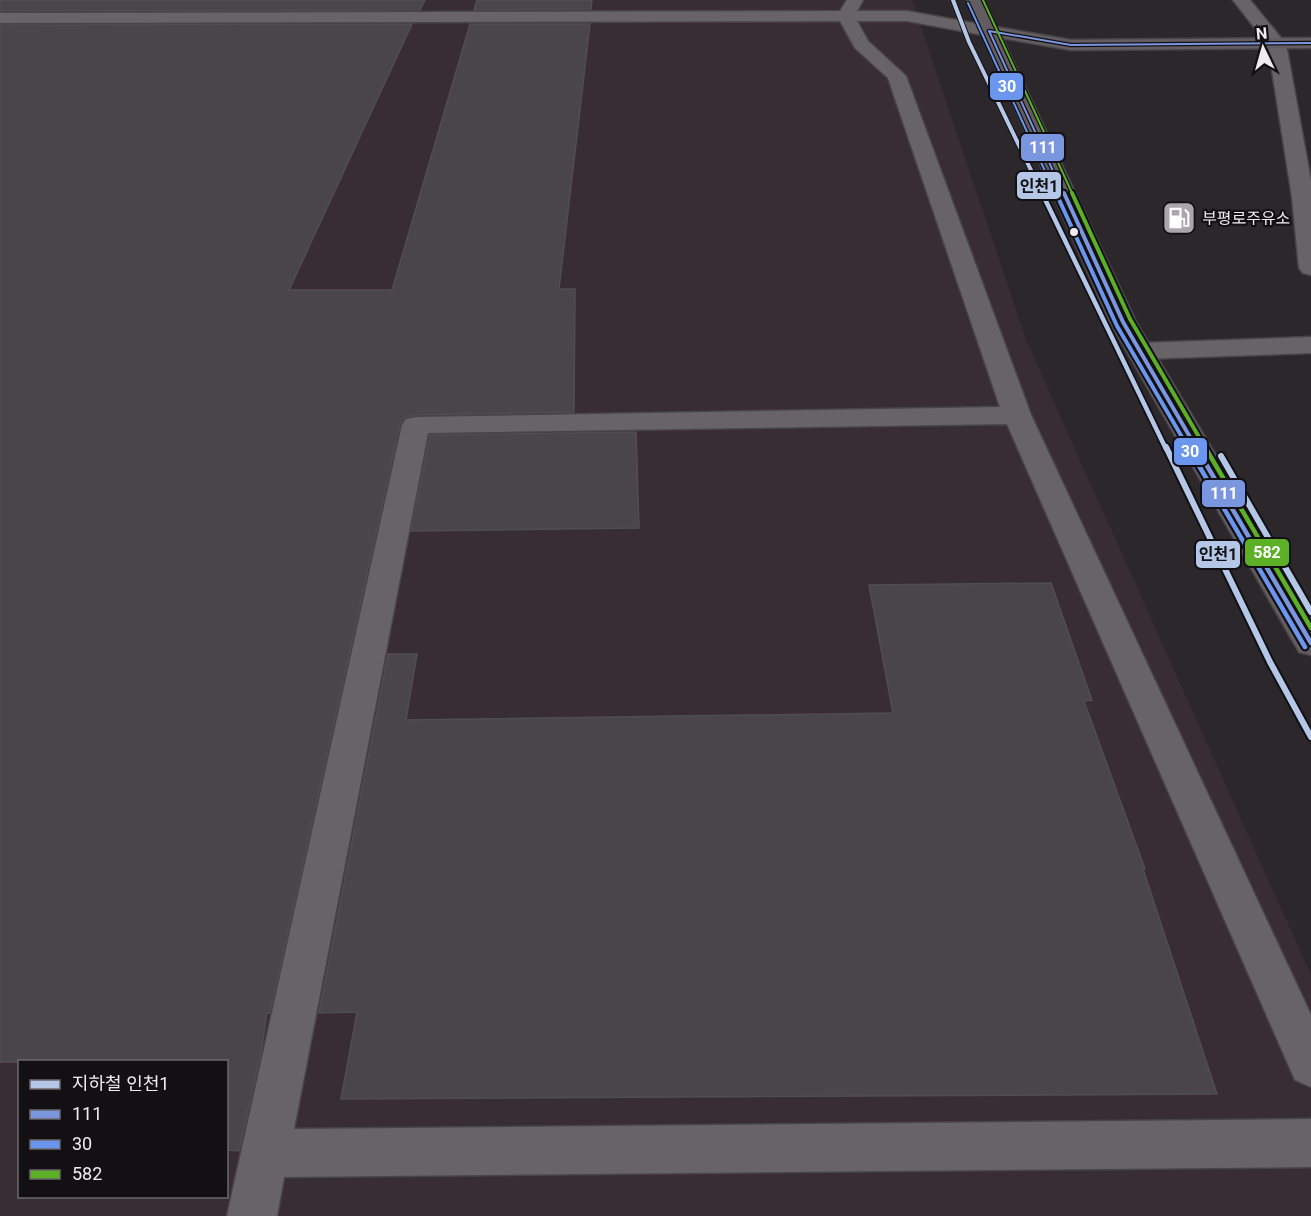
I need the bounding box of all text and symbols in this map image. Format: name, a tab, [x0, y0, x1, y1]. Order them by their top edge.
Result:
north arrow	[1233, 18, 1293, 78]
text: N	[1255, 24, 1268, 44]
line badge: 30	[989, 72, 1024, 101]
text: 30	[998, 77, 1016, 96]
line badge: 111	[1020, 133, 1065, 162]
text: 111	[1029, 138, 1057, 157]
line badge: 인천1	[1016, 171, 1062, 200]
text: 인천1	[1020, 177, 1058, 196]
fuel station icon: 부평로주유소	[1161, 200, 1197, 236]
place label: 부평로주유소	[1202, 209, 1290, 228]
unlabelled marker	[1068, 226, 1080, 238]
line badge: 30	[1173, 437, 1208, 466]
text: 30	[1181, 442, 1199, 461]
line badge: 111	[1201, 479, 1246, 508]
text: 111	[1210, 484, 1238, 503]
line badge: 582	[1244, 538, 1290, 567]
line badge: 인천1	[1195, 540, 1241, 569]
text: 582	[1253, 543, 1281, 562]
text: 인천1	[1199, 545, 1237, 564]
legend	[18, 1060, 228, 1198]
text: 지하철 인천1	[72, 1073, 169, 1094]
text: 111	[72, 1103, 102, 1124]
text: 30	[72, 1133, 92, 1154]
text: 582	[72, 1163, 102, 1184]

